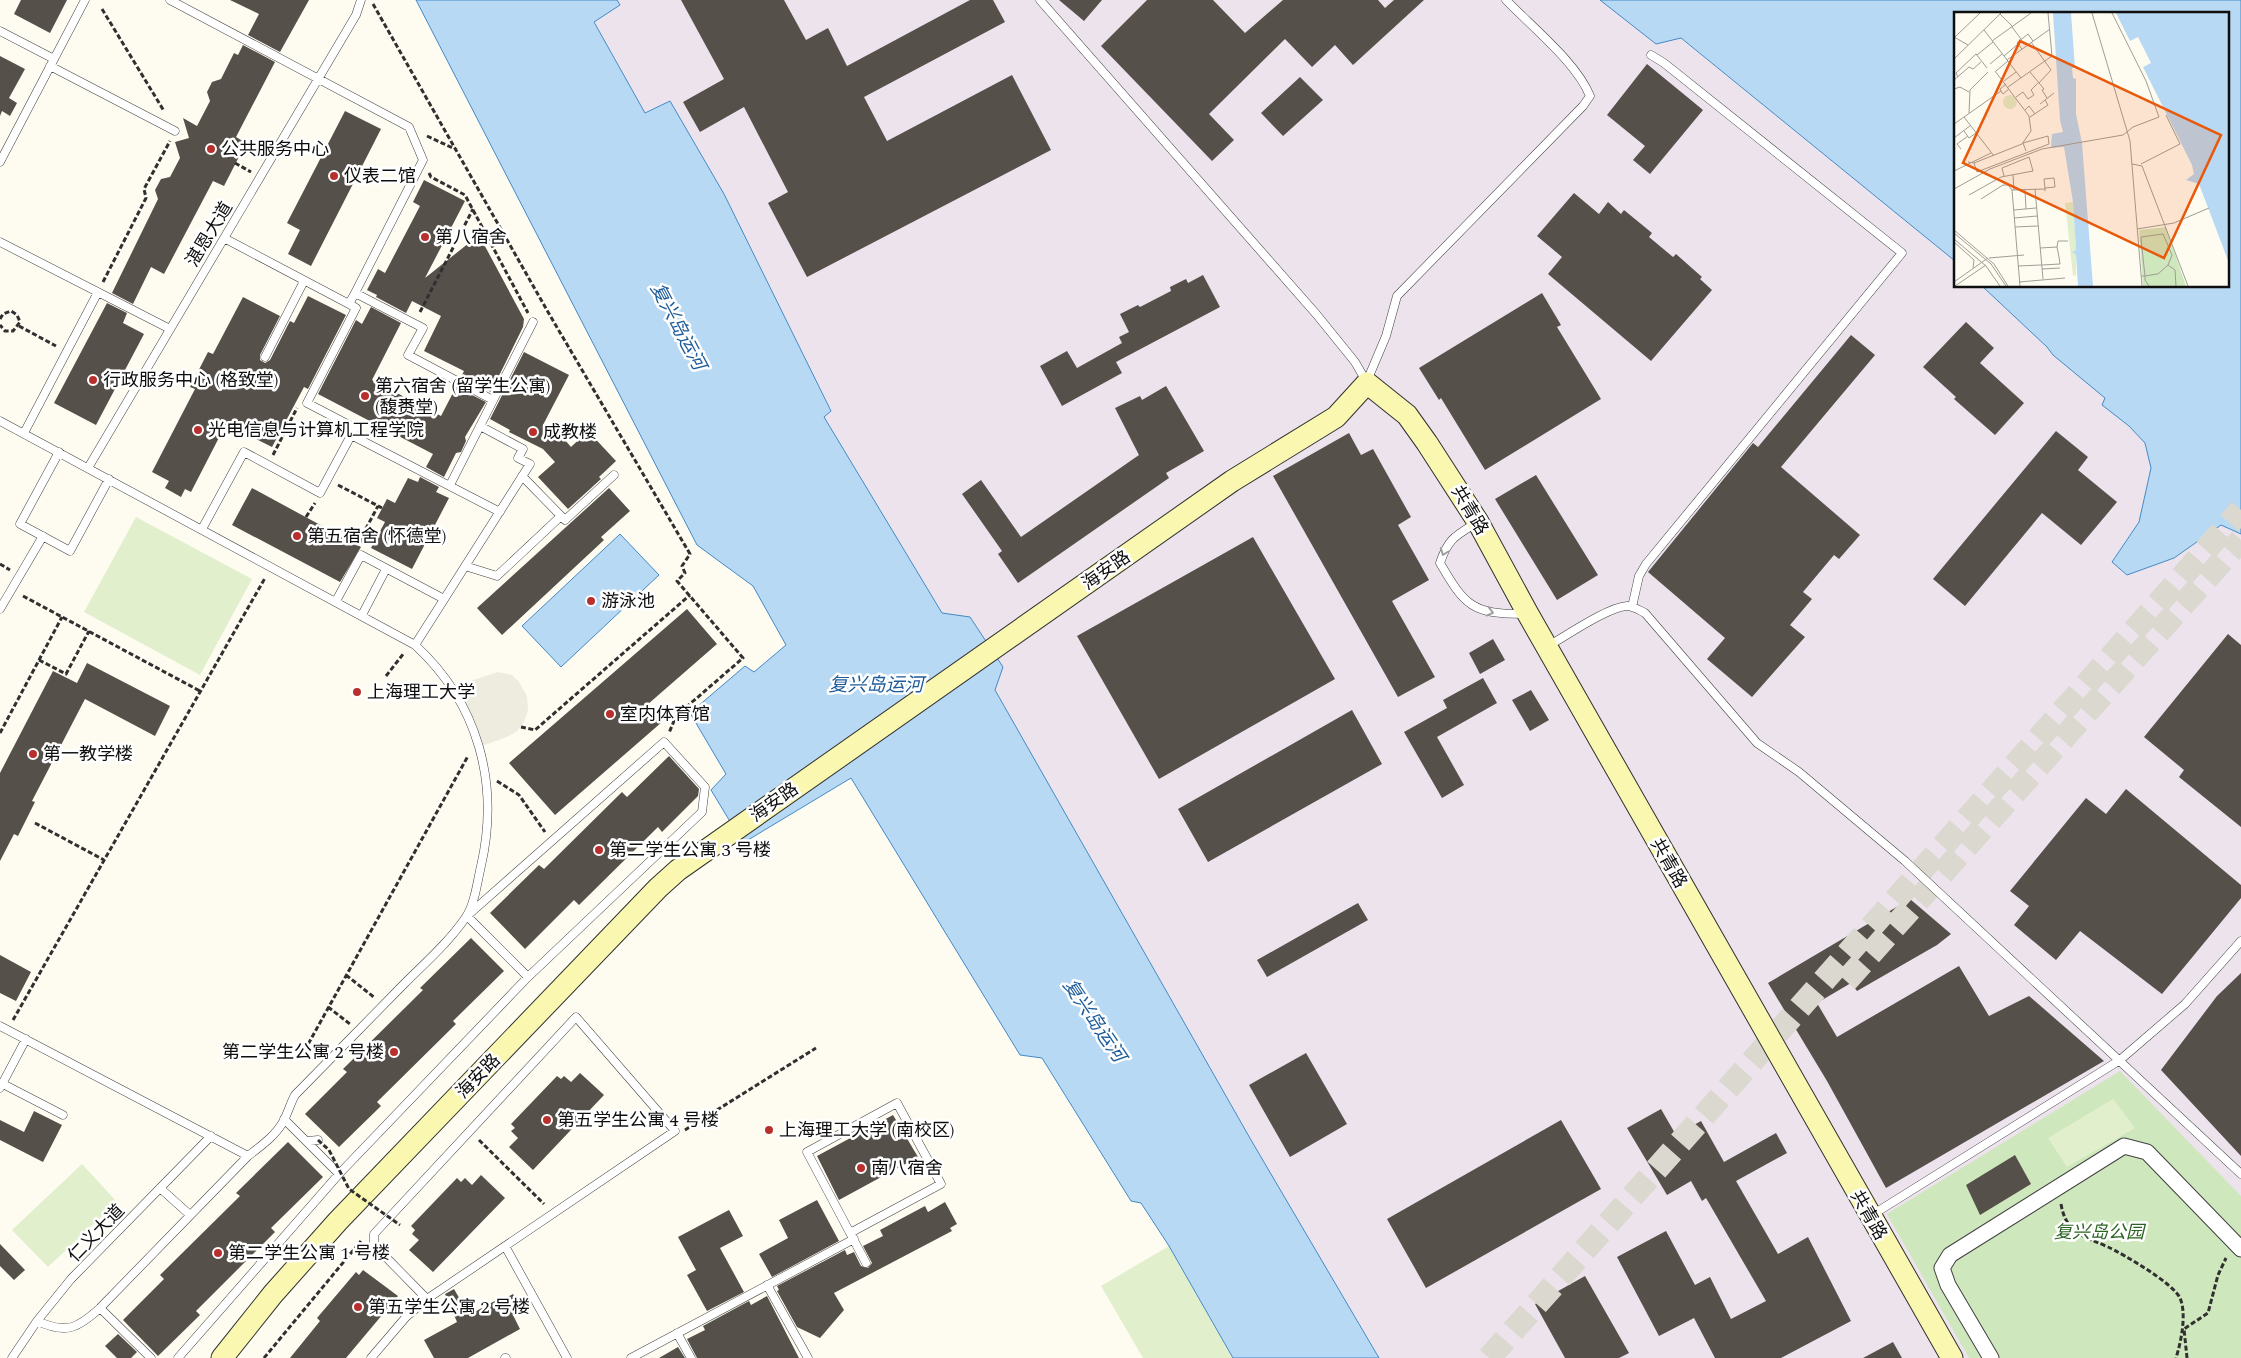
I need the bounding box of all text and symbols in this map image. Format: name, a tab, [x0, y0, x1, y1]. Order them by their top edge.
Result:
inset map	[1954, 12, 2228, 288]
place label: 公共服务中心	[221, 136, 329, 163]
marker: 公共服务中心	[205, 143, 217, 155]
place label: 仪表二馆	[344, 163, 416, 190]
marker: 仪表二馆	[328, 170, 340, 182]
street label: 湛恩大道	[179, 196, 240, 272]
place label: 第八宿舍	[435, 224, 507, 251]
marker: 第八宿舍	[419, 231, 431, 243]
water label: 复兴岛运河	[643, 278, 715, 379]
place label: 行政服务中心 (格致堂)	[103, 367, 279, 394]
place label: 第六宿舍 (留学生公寓) (馥赉堂)	[375, 373, 551, 421]
marker: 行政服务中心 (格致堂)	[87, 374, 99, 386]
marker: 第六宿舍 (留学生公寓) (馥赉堂)	[359, 390, 371, 402]
place label: 光电信息与计算机工程学院	[208, 417, 424, 444]
place label: 成教楼	[543, 419, 597, 446]
marker: 光电信息与计算机工程学院	[192, 424, 204, 436]
marker: 成教楼	[527, 426, 539, 438]
street label: 共青路	[1444, 480, 1495, 540]
place label: 第五宿舍 (怀德堂)	[307, 523, 447, 550]
marker: 第五宿舍 (怀德堂)	[291, 530, 303, 542]
street label: 海安路	[1076, 544, 1136, 597]
one-way arrow	[1440, 547, 1450, 556]
place label: 游泳池	[601, 588, 655, 615]
marker: 游泳池	[585, 595, 597, 607]
one-way arrow	[1486, 606, 1495, 617]
water label: 复兴岛运河	[828, 671, 927, 700]
place label: 上海理工大学	[367, 679, 475, 706]
marker: 上海理工大学	[351, 686, 363, 698]
place label: 室内体育馆	[620, 701, 710, 728]
marker: 室内体育馆	[604, 708, 616, 720]
place label: 第一教学楼	[43, 741, 133, 768]
marker: 第一教学楼	[27, 748, 39, 760]
street label: 海安路	[744, 776, 804, 829]
street label: 共青路	[1643, 833, 1694, 893]
place label: 第二学生公寓 3 号楼	[609, 837, 771, 864]
marker: 第二学生公寓 3 号楼	[593, 844, 605, 856]
water label: 复兴岛运河	[1055, 973, 1135, 1072]
place label: 第二学生公寓 2 号楼	[222, 1039, 384, 1066]
marker: 第二学生公寓 2 号楼	[388, 1046, 400, 1058]
street label: 海安路	[450, 1048, 507, 1105]
place label: 第五学生公寓 4 号楼	[557, 1107, 719, 1134]
marker: 第五学生公寓 4 号楼	[541, 1114, 553, 1126]
place label: 上海理工大学 (南校区)	[779, 1117, 955, 1144]
marker: 上海理工大学 (南校区)	[763, 1124, 775, 1136]
place label: 南八宿舍	[871, 1155, 943, 1182]
marker: 南八宿舍	[855, 1162, 867, 1174]
street label: 共青路	[1843, 1185, 1894, 1245]
street label: 仁义大道	[62, 1198, 131, 1269]
park label: 复兴岛公园	[2054, 1219, 2147, 1246]
place label: 第二学生公寓 1 号楼	[228, 1240, 390, 1267]
marker: 第二学生公寓 1 号楼	[212, 1247, 224, 1259]
place label: 第五学生公寓 2 号楼	[368, 1294, 530, 1321]
marker: 第五学生公寓 2 号楼	[352, 1301, 364, 1313]

